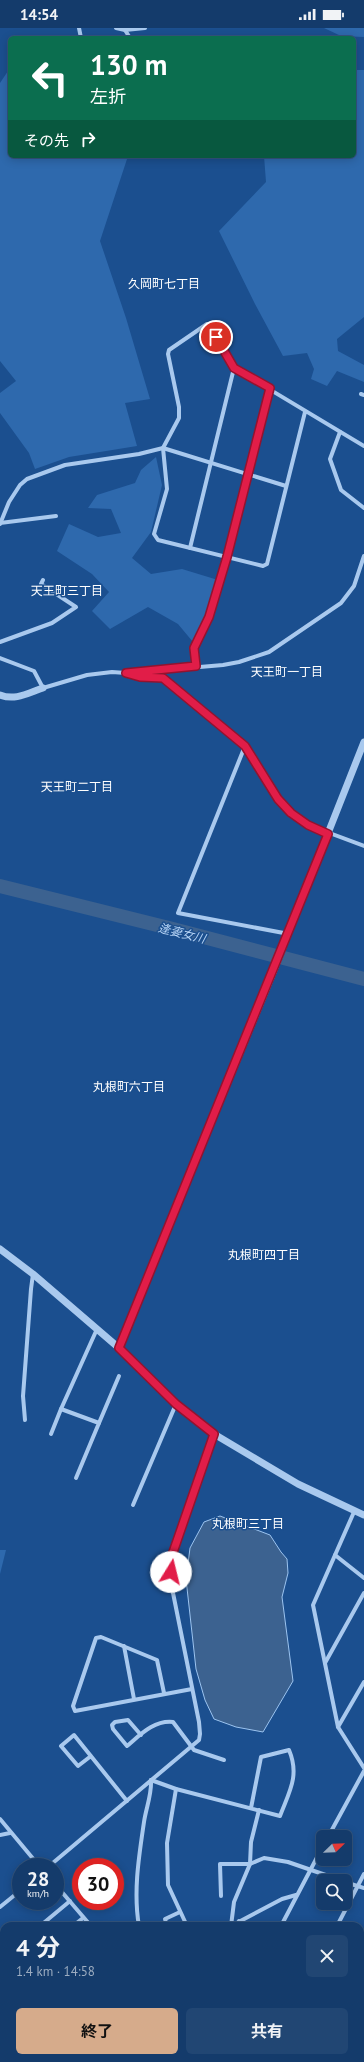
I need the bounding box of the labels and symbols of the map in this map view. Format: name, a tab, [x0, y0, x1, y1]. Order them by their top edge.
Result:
district label: 久岡町七丁目	[128, 276, 200, 291]
pin	[199, 320, 233, 354]
district label: 天王町三丁目	[31, 583, 103, 598]
district label: 天王町一丁目	[251, 664, 323, 679]
district label: 天王町二丁目	[41, 779, 113, 794]
water label: 逢妻女川	[157, 920, 209, 947]
district label: 丸根町六丁目	[93, 1079, 165, 1094]
district label: 丸根町四丁目	[228, 1247, 300, 1262]
district label: 丸根町三丁目	[212, 1516, 284, 1531]
position arrow	[150, 1551, 192, 1593]
north arrow	[316, 1830, 352, 1866]
speed limit sign: 30	[72, 1858, 124, 1910]

